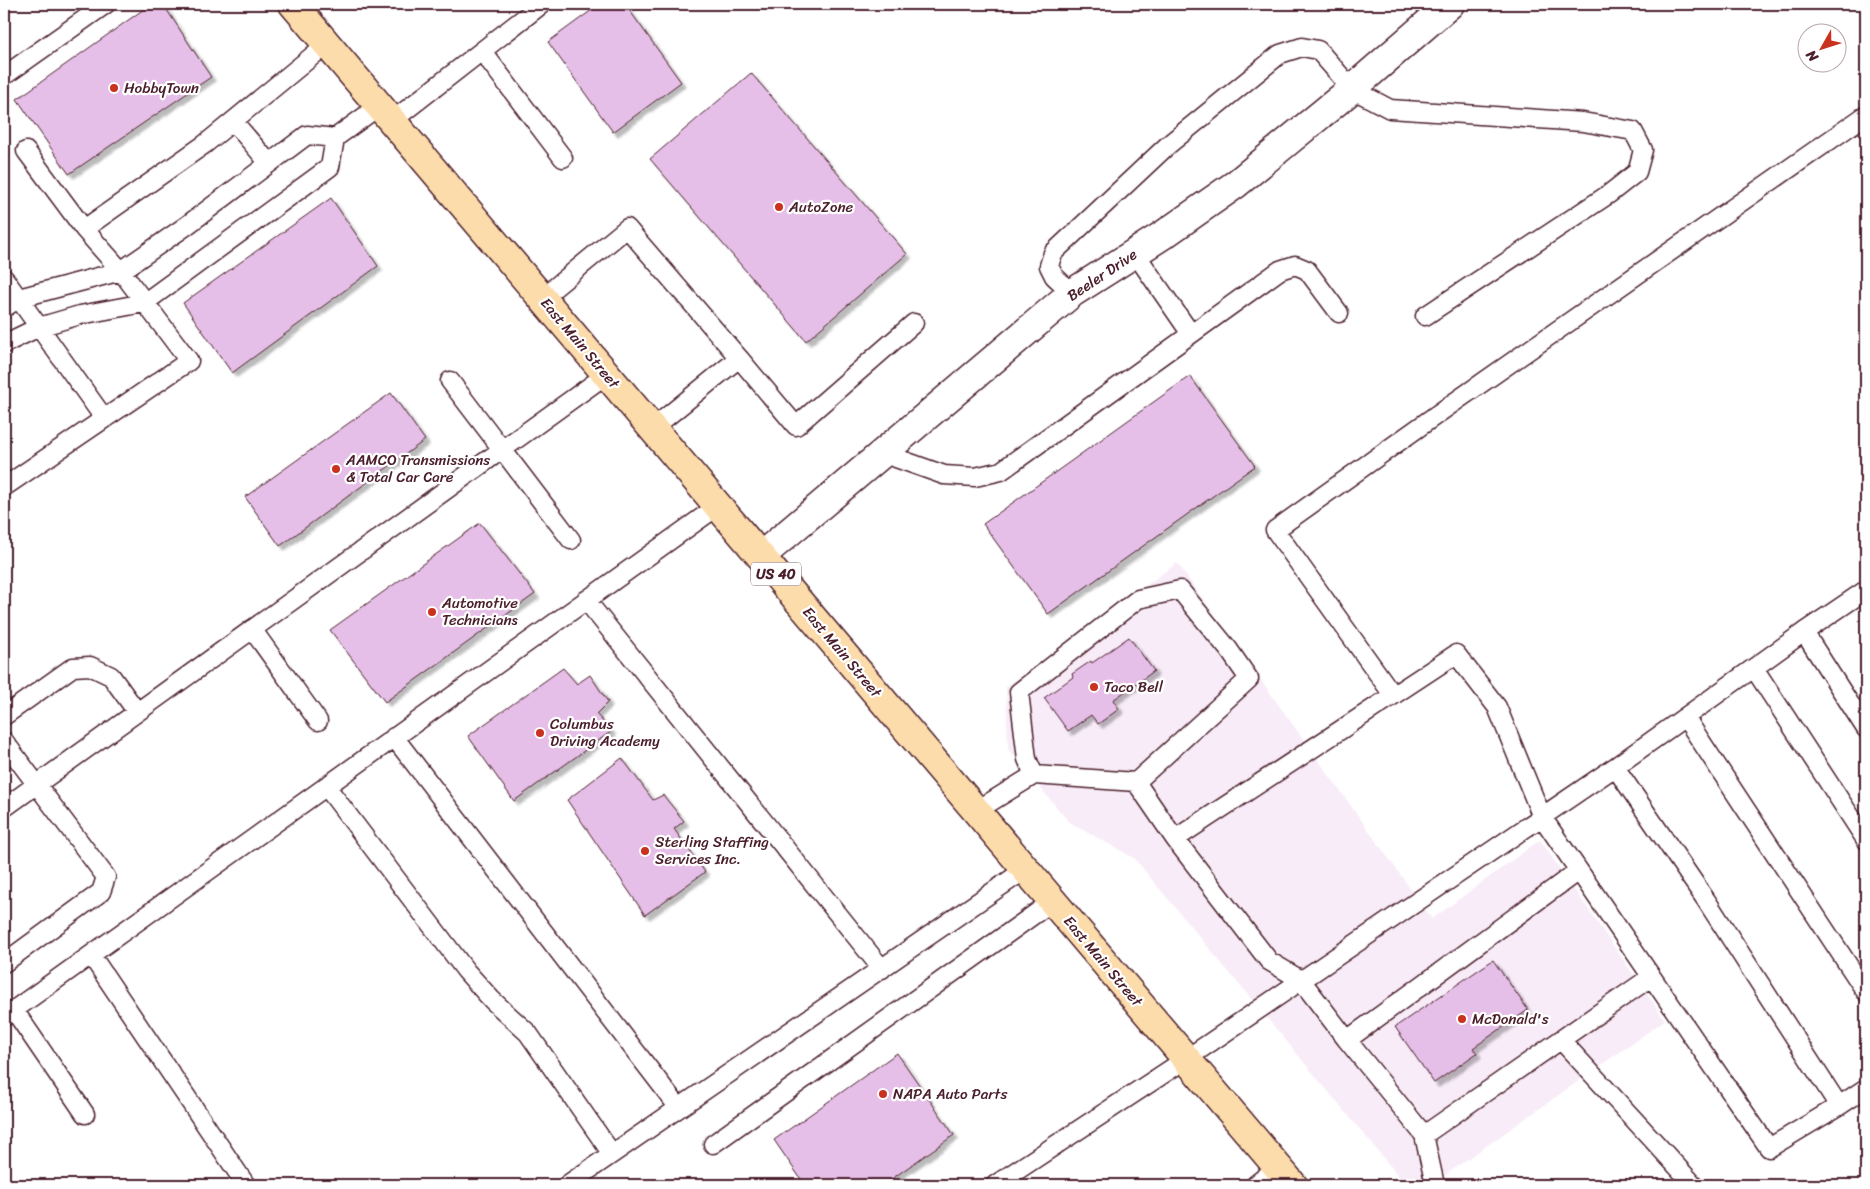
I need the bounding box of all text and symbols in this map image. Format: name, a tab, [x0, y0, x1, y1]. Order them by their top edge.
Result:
north arrow	[1798, 22, 1848, 72]
text: N	[1799, 44, 1826, 68]
place label: HobbyTown	[124, 75, 199, 101]
marker: HobbyTown	[108, 82, 120, 94]
place label: AutoZone	[788, 194, 853, 220]
marker: AutoZone	[773, 201, 785, 213]
street label: Beeler Drive	[1061, 242, 1143, 308]
street label: East Main Street	[534, 291, 627, 395]
place label: AAMCO Transmissions & Total Car Care	[345, 447, 490, 490]
marker: AAMCO Transmissions & Total Car Care	[330, 463, 342, 475]
road number: US 40	[751, 562, 801, 586]
place label: Automotive Technicians	[441, 590, 519, 633]
street label: East Main Street	[796, 600, 889, 704]
marker: Automotive Technicians	[426, 606, 438, 618]
place label: Taco Bell	[1104, 674, 1164, 700]
marker: Taco Bell	[1088, 681, 1100, 693]
place label: Columbus Driving Academy	[550, 711, 660, 754]
marker: Columbus Driving Academy	[534, 727, 546, 739]
place label: Sterling Staffing Services Inc.	[655, 829, 769, 872]
marker: Sterling Staffing Services Inc.	[639, 845, 651, 857]
street label: East Main Street	[1057, 909, 1150, 1013]
place label: McDonald's	[1472, 1006, 1549, 1032]
marker: McDonald's	[1456, 1013, 1468, 1025]
place label: NAPA Auto Parts	[893, 1081, 1007, 1107]
marker: NAPA Auto Parts	[877, 1088, 889, 1100]

